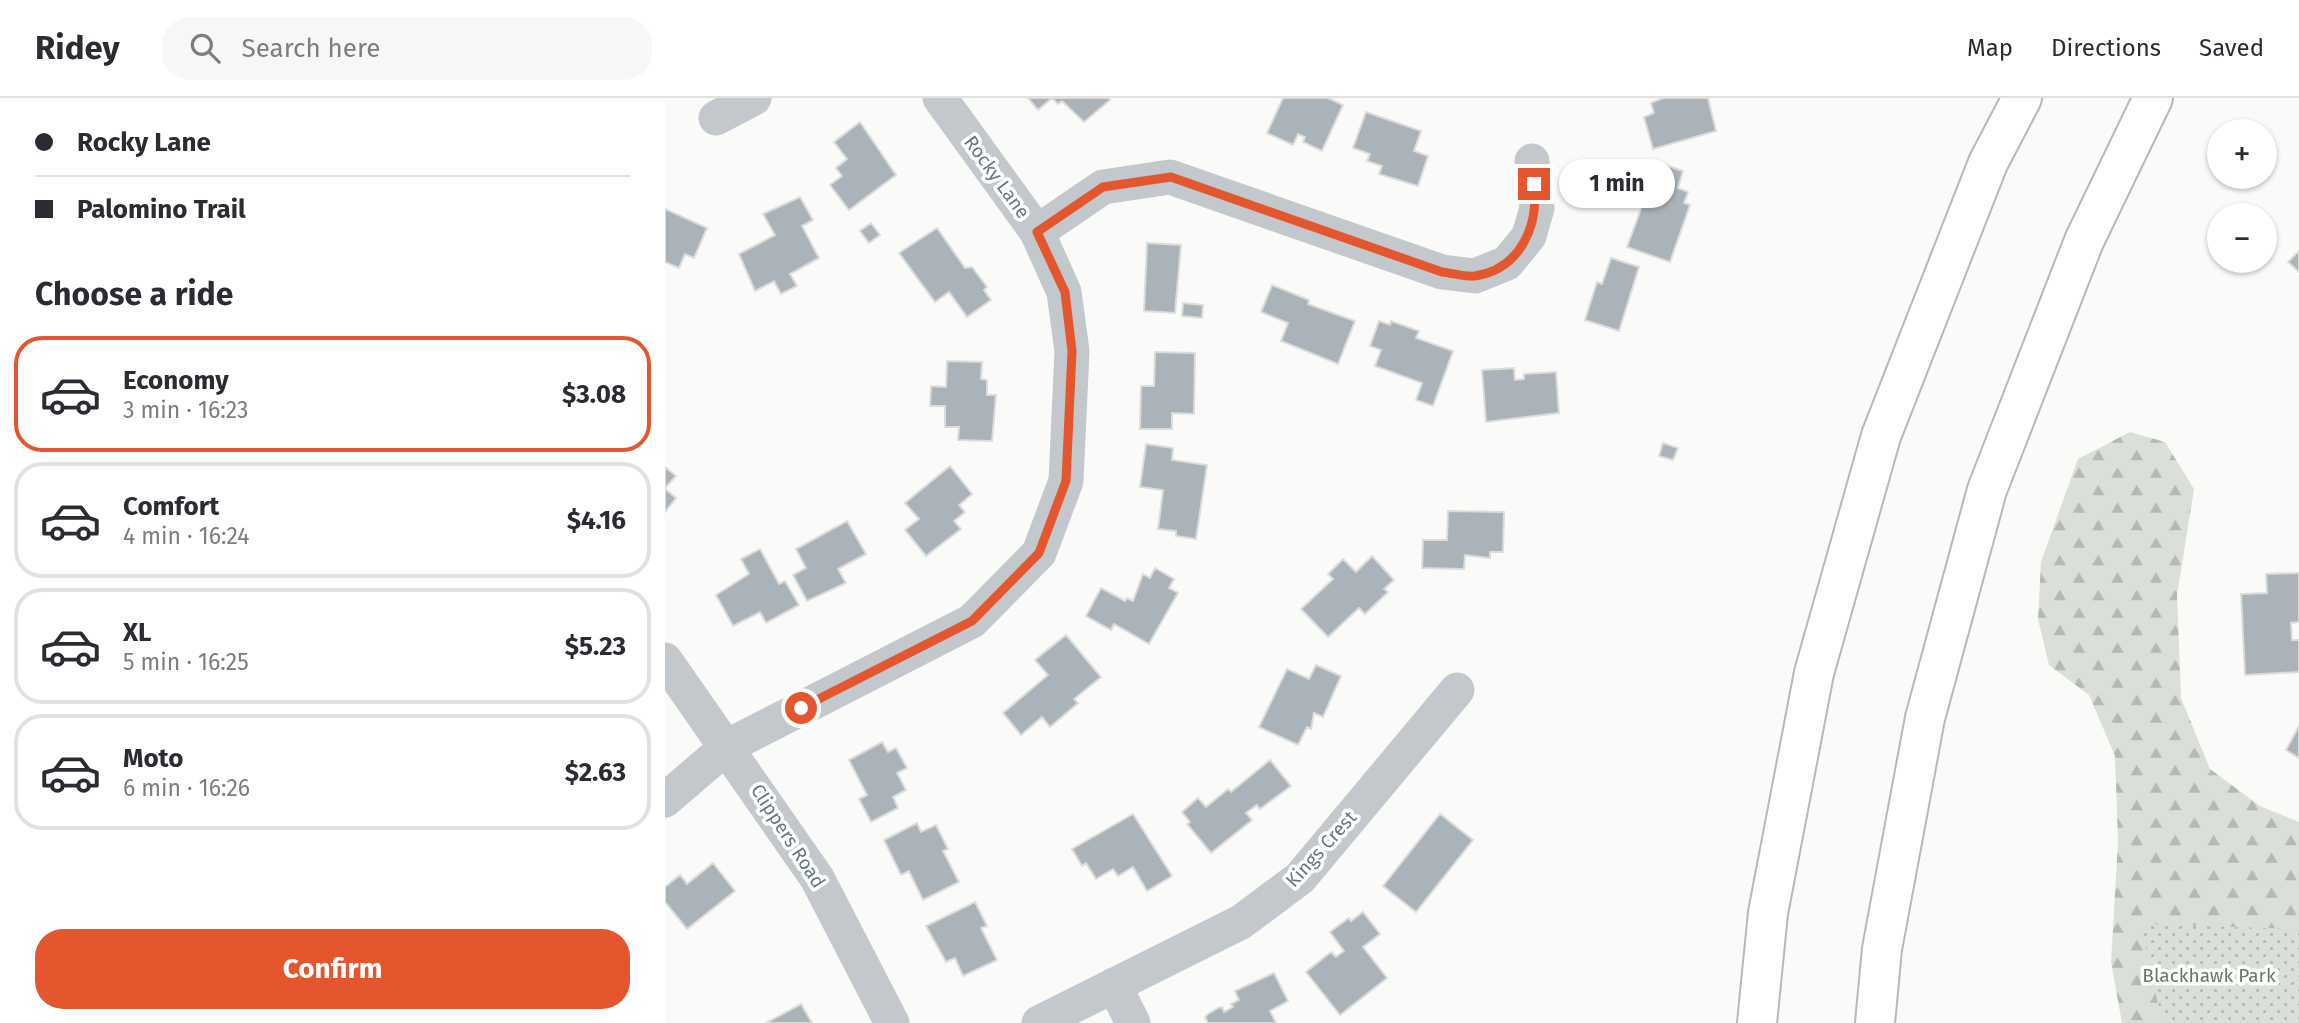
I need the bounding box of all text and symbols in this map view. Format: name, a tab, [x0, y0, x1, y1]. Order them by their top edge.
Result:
search box	[162, 17, 652, 80]
text: Ridey	[35, 28, 120, 68]
icon: search	[186, 29, 224, 67]
text: Search here	[242, 33, 380, 64]
text: Map	[1967, 34, 2013, 62]
text: Directions	[2051, 34, 2161, 62]
text: Saved	[2199, 34, 2264, 62]
map controls	[2207, 119, 2277, 273]
button: +	[2207, 119, 2277, 189]
text: Rocky Lane	[77, 127, 211, 158]
street label: Rocky Lane	[959, 131, 1035, 223]
callout: 1 min	[1559, 160, 1674, 208]
route end	[1518, 168, 1550, 200]
text: 1 min	[1589, 169, 1645, 197]
text: Palomino Trail	[77, 194, 246, 225]
button: −	[2207, 203, 2277, 273]
text: Choose a ride	[35, 275, 233, 313]
icon: car	[39, 363, 102, 426]
text: Economy	[123, 365, 229, 396]
text: $3.08	[562, 379, 626, 410]
text: 3 min · 16:23	[123, 396, 248, 424]
icon: car	[39, 489, 102, 552]
text: Comfort	[123, 491, 219, 522]
text: $4.16	[567, 505, 626, 536]
text: 4 min · 16:24	[123, 522, 249, 550]
icon: car	[39, 615, 102, 678]
text: XL	[123, 617, 151, 648]
text: $5.23	[565, 631, 626, 662]
text: 5 min · 16:25	[123, 648, 249, 676]
route start	[785, 692, 817, 724]
icon: car	[39, 741, 102, 804]
text: Moto	[123, 743, 183, 774]
text: $2.63	[565, 757, 626, 788]
text: 6 min · 16:26	[123, 774, 250, 802]
street label: Clippers Road	[746, 780, 830, 892]
street label: Kings Crest	[1281, 806, 1361, 892]
button: Confirm	[35, 929, 630, 1009]
park label: Blackhawk Park	[2142, 964, 2276, 987]

